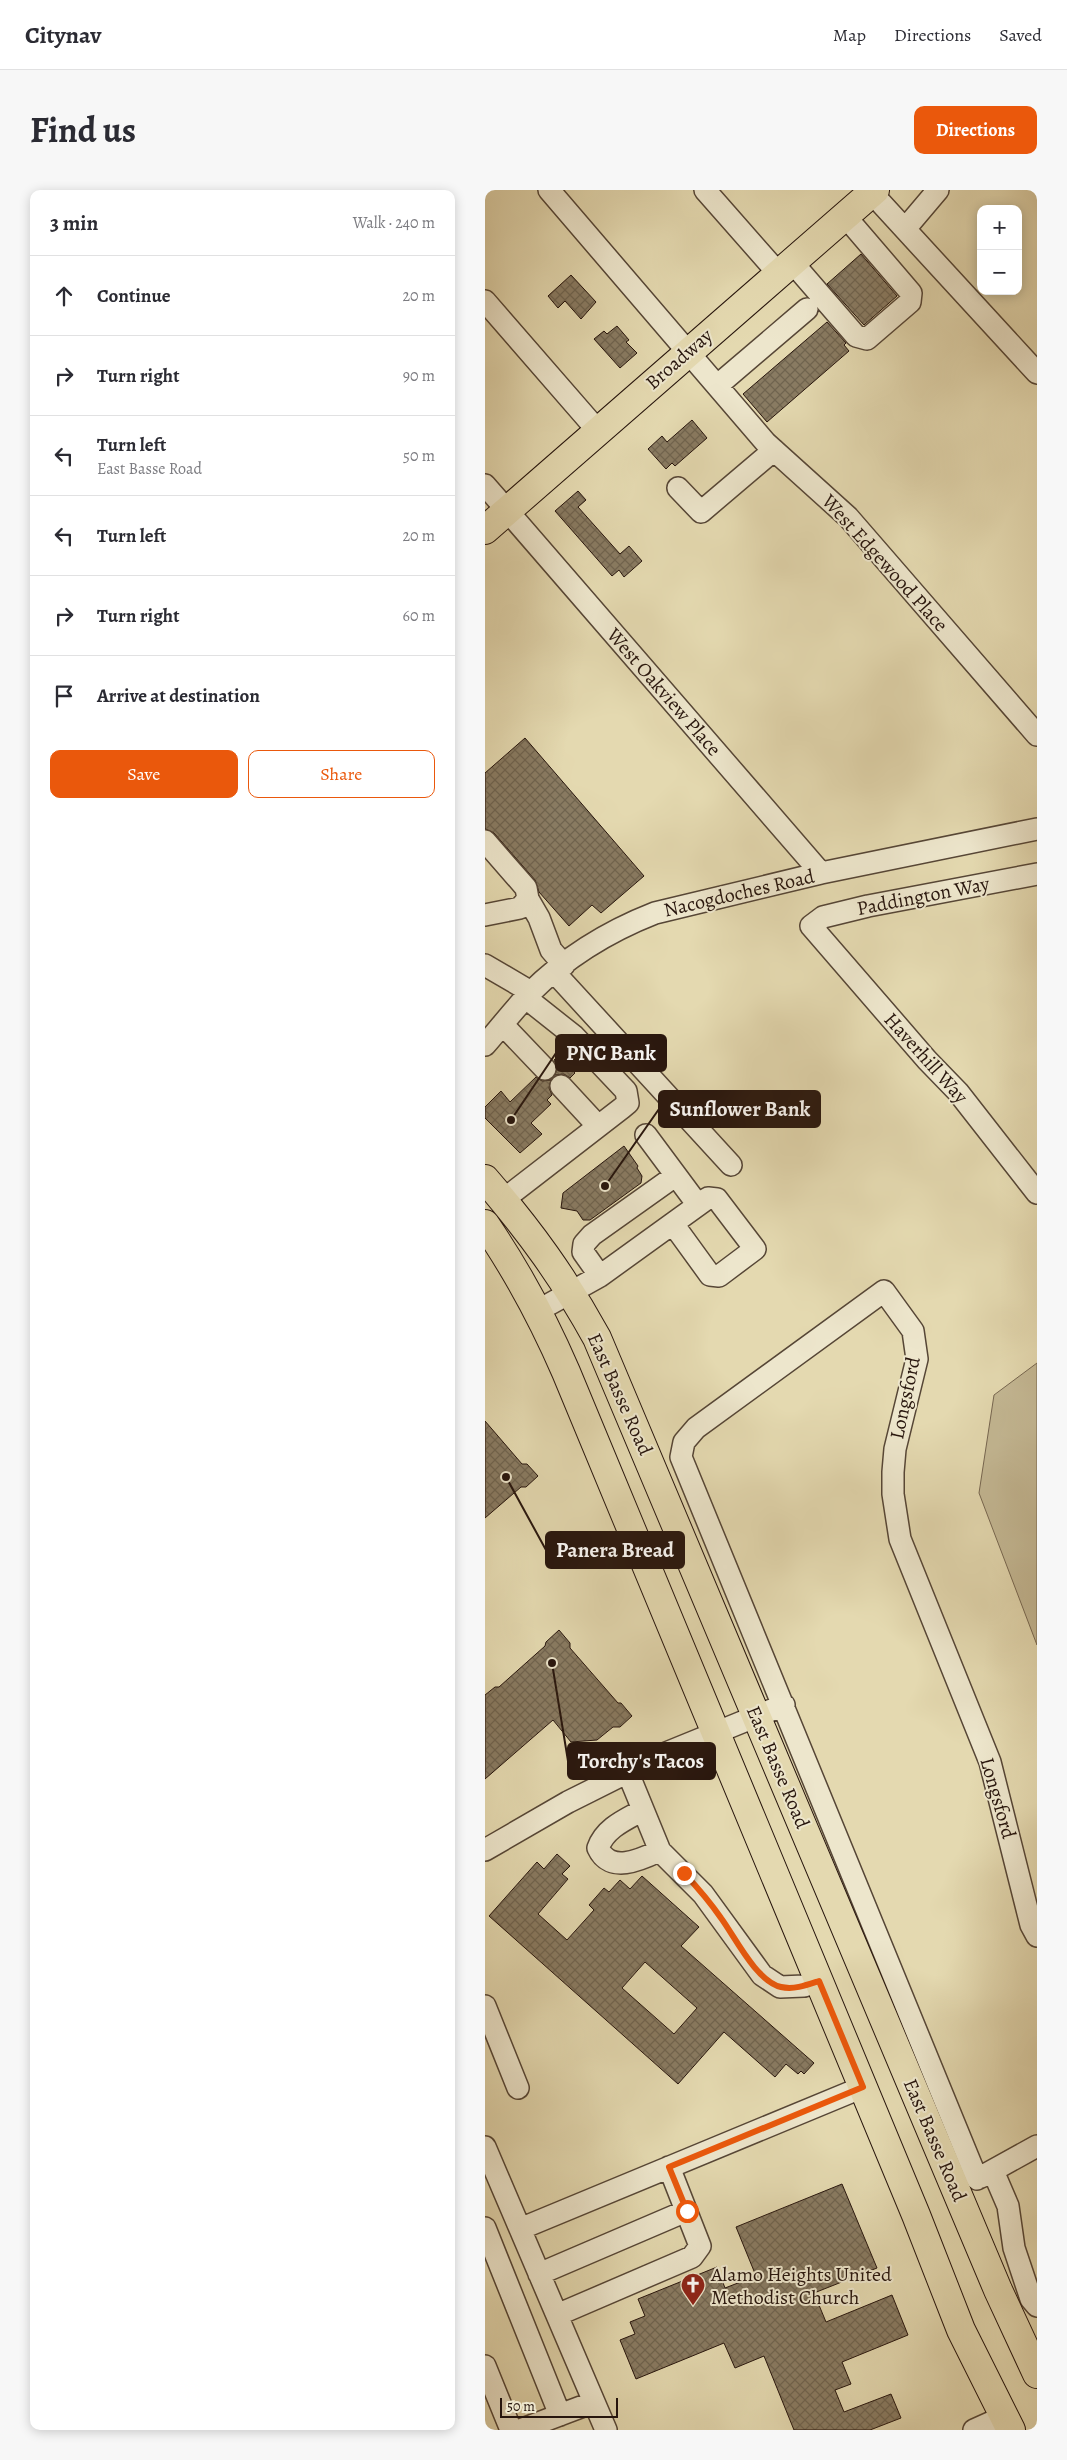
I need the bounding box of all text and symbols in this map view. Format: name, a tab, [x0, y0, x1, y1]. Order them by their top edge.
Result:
text: Citynav	[25, 19, 101, 51]
text: Map	[833, 23, 866, 47]
text: Directions	[894, 23, 971, 47]
text: Saved	[999, 23, 1042, 47]
text: Find us	[30, 106, 136, 154]
button: Directions	[914, 106, 1037, 154]
map controls	[977, 205, 1022, 295]
button: +	[977, 205, 1022, 250]
text: 3 min	[50, 209, 98, 237]
text: Walk · 240 m	[353, 212, 435, 234]
button: −	[977, 250, 1022, 295]
icon: ahead	[50, 282, 78, 310]
text: Continue	[97, 283, 171, 309]
text: 20 m	[402, 285, 435, 307]
street label: Broadway	[640, 322, 719, 396]
icon: right	[50, 362, 78, 390]
text: Turn right	[97, 363, 179, 389]
text: 90 m	[403, 365, 435, 387]
text: Turn left	[97, 432, 166, 458]
icon: left	[50, 442, 78, 470]
text: 50 m	[403, 445, 435, 467]
text: East Basse Road	[97, 458, 202, 480]
street label: West Edgewood Place	[815, 488, 954, 638]
icon: left	[50, 522, 78, 550]
text: Turn left	[97, 523, 166, 549]
text: 20 m	[402, 525, 435, 547]
icon: right	[50, 602, 78, 630]
text: Turn right	[97, 603, 179, 629]
text: 60 m	[403, 605, 435, 627]
street label: West Oakview Place	[600, 621, 727, 762]
icon: arrive	[50, 682, 78, 710]
text: Arrive at destination	[97, 683, 260, 709]
button: Save	[50, 750, 238, 798]
button: Share	[248, 750, 435, 798]
street label: Nacogdoches Road	[661, 862, 817, 923]
street label: Paddington Way	[854, 870, 993, 922]
street label: Haverhill Way	[878, 1007, 975, 1110]
callout: PNC Bank	[556, 1035, 666, 1071]
text: PNC Bank	[566, 1039, 656, 1067]
callout: Sunflower Bank	[659, 1091, 820, 1127]
text: Sunflower Bank	[670, 1095, 811, 1123]
street label: East Basse Road	[581, 1329, 659, 1460]
street label: Longsford	[883, 1354, 927, 1442]
callout: Panera Bread	[546, 1532, 684, 1568]
text: Panera Bread	[556, 1536, 675, 1564]
street label: East Basse Road	[740, 1701, 816, 1833]
callout: Torchy's Tacos	[568, 1743, 715, 1779]
text: Torchy's Tacos	[578, 1747, 704, 1775]
street label: Longsford	[974, 1754, 1023, 1842]
route end	[673, 1862, 696, 1885]
street label: East Basse Road	[897, 2074, 973, 2206]
route start	[676, 2200, 699, 2223]
place label: Alamo Heights United Methodist Church	[710, 2261, 892, 2311]
church icon: Alamo Heights United Methodist Church	[680, 2272, 706, 2306]
scale bar	[500, 2395, 617, 2418]
text: 50 m	[507, 2397, 535, 2416]

